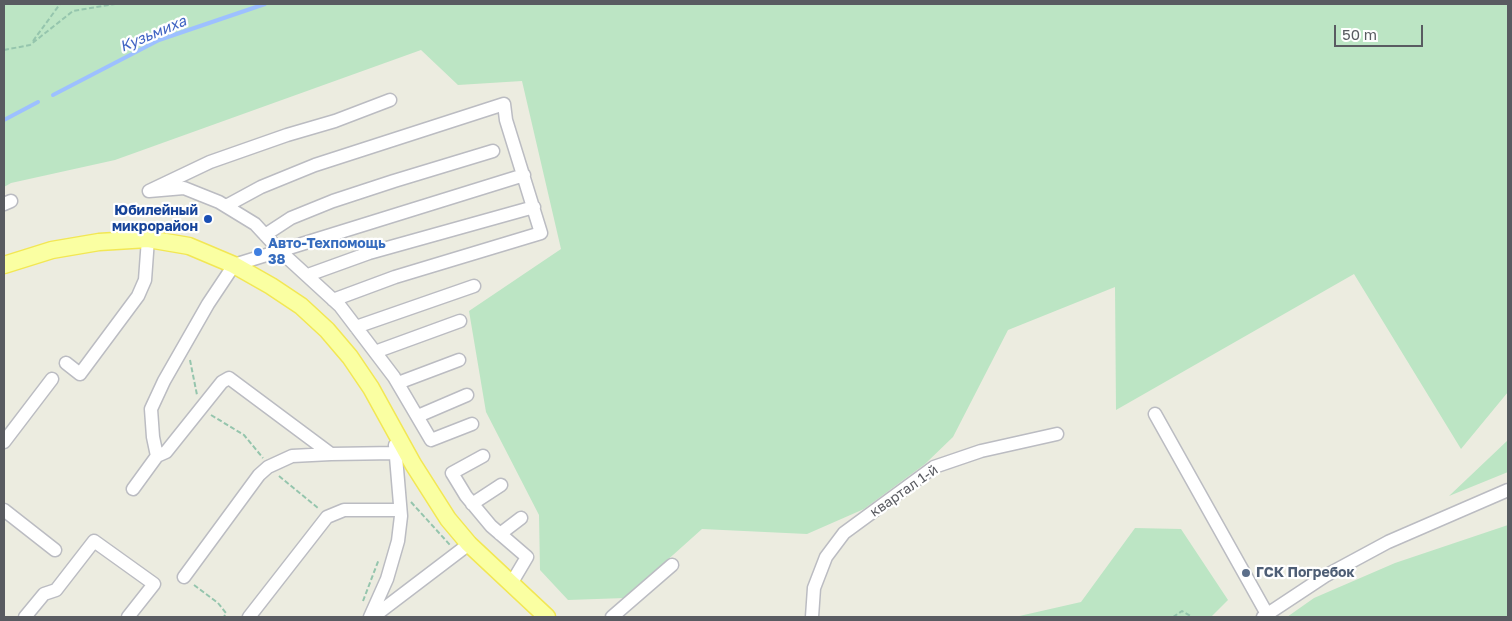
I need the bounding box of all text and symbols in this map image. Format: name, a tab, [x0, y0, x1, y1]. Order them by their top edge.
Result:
water label: Кузьмиха	[117, 12, 189, 56]
scale bar	[1337, 15, 1426, 47]
text: 50 m	[1342, 25, 1377, 43]
place label: Юбилейный микрорайон	[112, 203, 198, 236]
marker: Юбилейный микрорайон	[202, 213, 214, 225]
place label: Авто-Техпомощь 38	[268, 236, 386, 268]
marker: Авто-Техпомощь 38	[252, 246, 264, 258]
street label: квартал 1-й	[867, 461, 941, 521]
place label: ГСК Погребок	[1256, 565, 1355, 581]
marker: ГСК Погребок	[1240, 567, 1252, 579]

